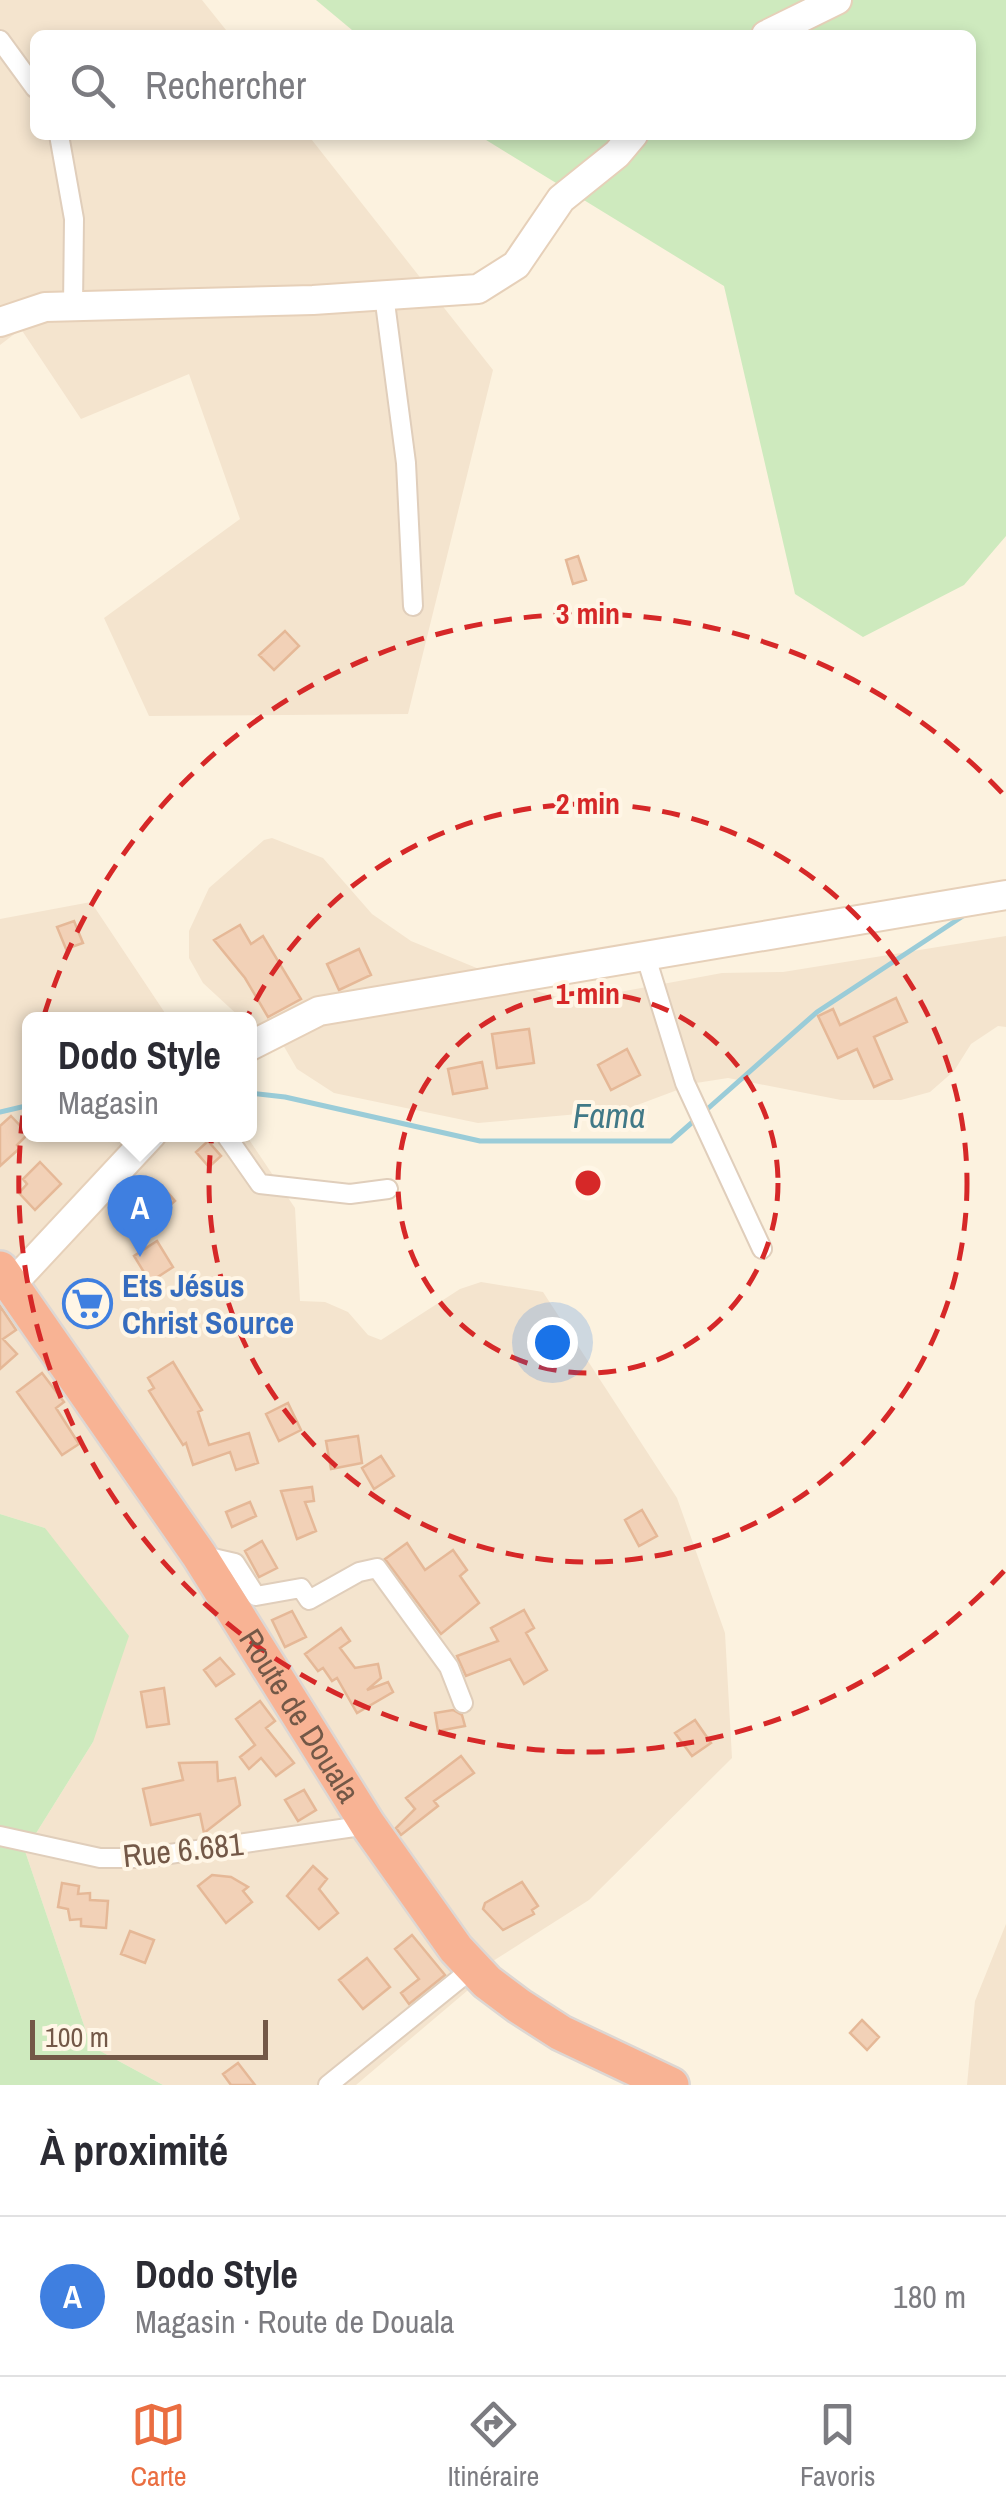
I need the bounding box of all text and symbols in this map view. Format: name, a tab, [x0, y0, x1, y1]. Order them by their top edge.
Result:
search box	[30, 30, 976, 140]
icon: search	[65, 58, 120, 113]
text: Rechercher	[145, 60, 306, 111]
text: 3 min	[556, 593, 620, 633]
text: 2 min	[556, 783, 620, 823]
text: 1 min	[556, 973, 620, 1013]
popup	[22, 1012, 257, 1142]
text: Dodo Style	[58, 1030, 221, 1081]
text: Magasin	[58, 1081, 159, 1124]
water label: Fama	[573, 1092, 645, 1139]
centre of rings	[570, 1165, 606, 1201]
pin: A	[108, 1174, 172, 1257]
place label: Ets Jésus Christ Source	[122, 1264, 294, 1344]
supermarket icon: Ets Jésus Christ Source	[61, 1278, 113, 1330]
your location	[527, 1317, 578, 1368]
street label: Route de Douala	[230, 1621, 371, 1811]
street label: Rue 6.681	[120, 1822, 246, 1877]
scale bar	[30, 2015, 268, 2060]
text: 100 m	[45, 2018, 109, 2056]
text: À proximité	[40, 2122, 228, 2178]
text: Dodo Style	[135, 2249, 298, 2300]
text: A	[63, 2275, 82, 2318]
text: 180 m	[893, 2275, 966, 2318]
text: Magasin · Route de Douala	[135, 2300, 454, 2343]
tab: Carte	[130, 2397, 187, 2495]
tab: Itinéraire	[447, 2397, 539, 2495]
tab: Favoris	[800, 2397, 876, 2495]

